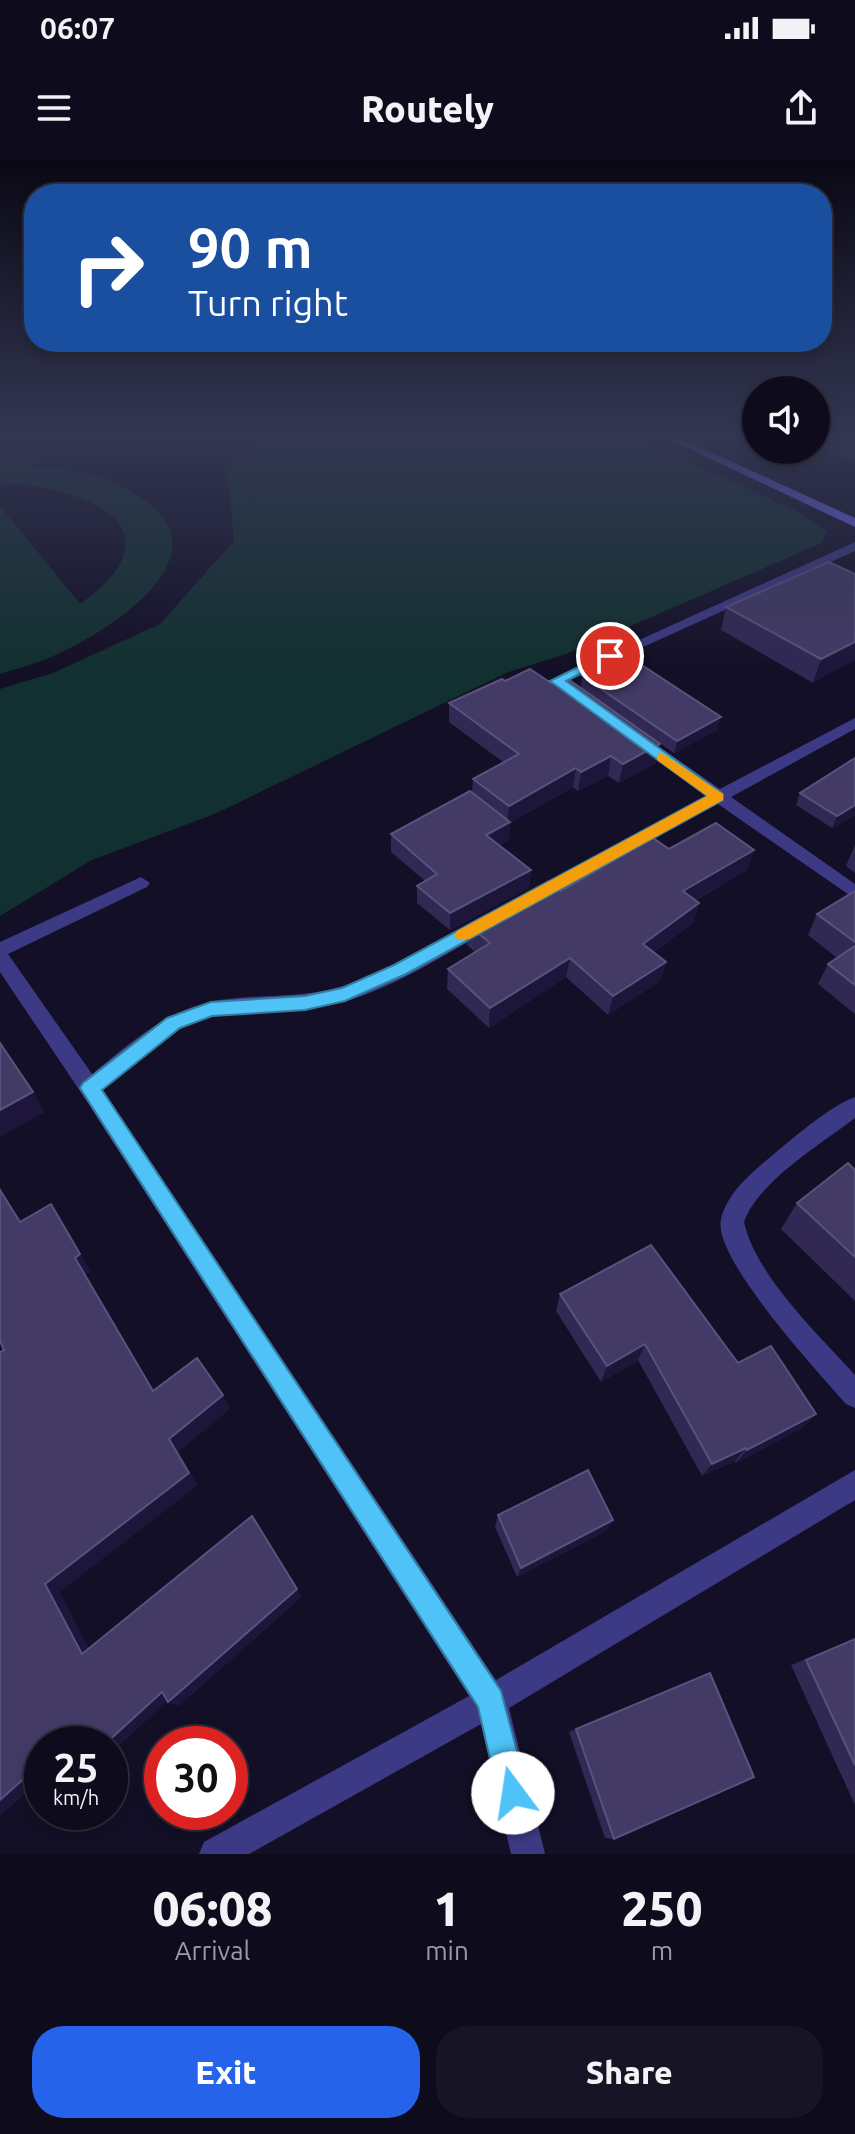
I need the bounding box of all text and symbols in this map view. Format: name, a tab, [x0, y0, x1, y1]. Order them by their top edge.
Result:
text: 06:07	[40, 11, 115, 45]
icon: menu	[32, 86, 76, 130]
icon: share	[779, 86, 823, 130]
text: Routely	[361, 88, 494, 129]
icon: right	[56, 216, 160, 320]
text: 90 m	[188, 216, 313, 279]
text: Turn right	[188, 282, 348, 323]
map controls	[742, 376, 830, 464]
button: sound	[742, 376, 830, 464]
pin	[576, 622, 644, 690]
icon: arrive	[588, 634, 632, 678]
speed limit sign: 30	[144, 1726, 248, 1830]
text: 25	[53, 1745, 99, 1790]
position arrow	[471, 1751, 555, 1835]
text: km/h	[53, 1786, 99, 1809]
text: 06:08	[153, 1881, 273, 1935]
text: 1	[433, 1881, 460, 1935]
text: 250	[621, 1881, 702, 1935]
text: Arrival	[175, 1936, 250, 1965]
text: min	[425, 1936, 469, 1965]
text: m	[651, 1936, 673, 1965]
button: Exit	[32, 2026, 420, 2118]
button: Share	[436, 2026, 823, 2118]

